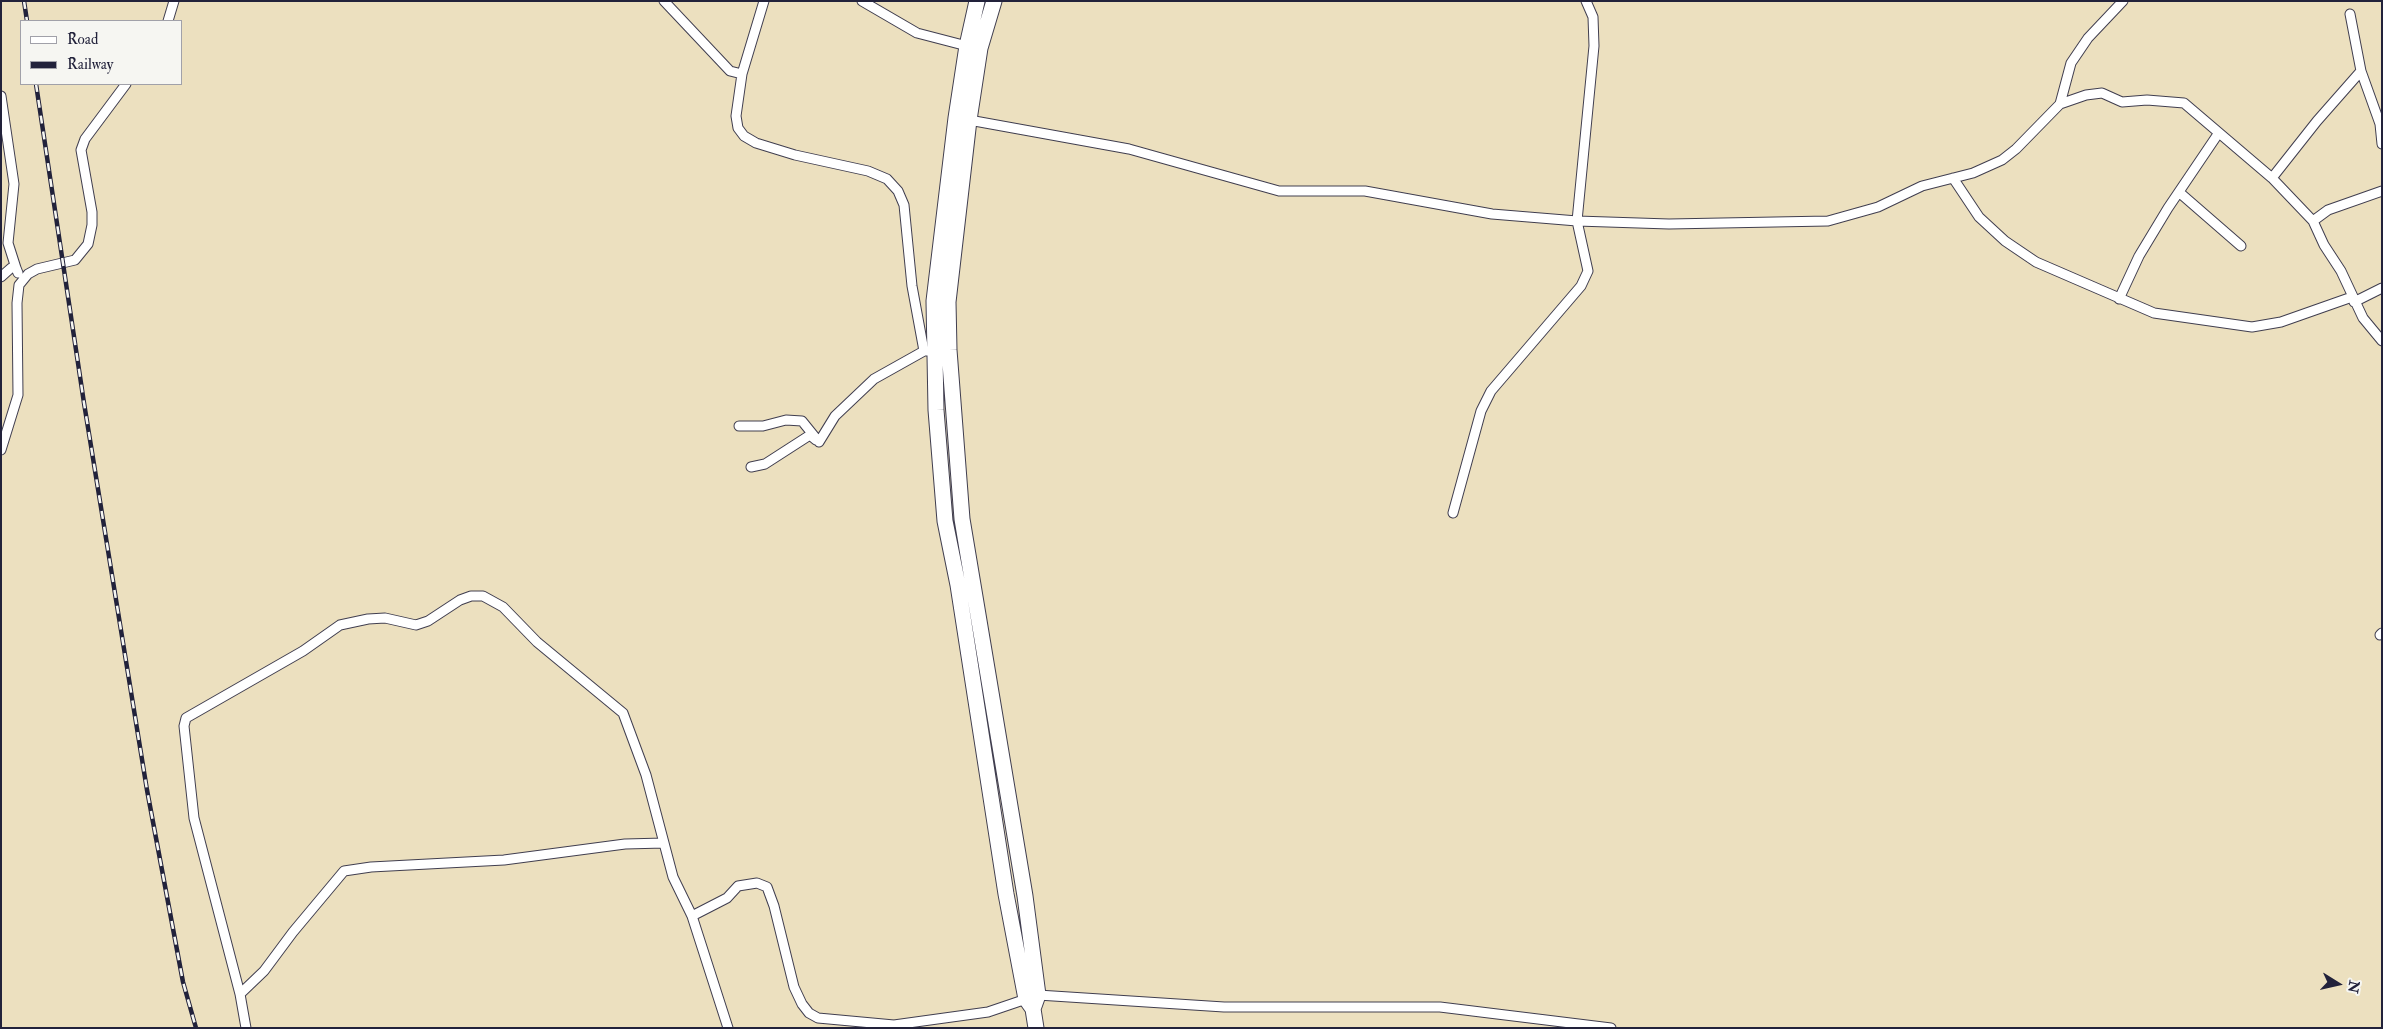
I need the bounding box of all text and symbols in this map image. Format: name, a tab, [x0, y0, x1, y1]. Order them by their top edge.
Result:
legend	[20, 20, 182, 85]
text: Road	[67, 30, 98, 49]
text: Railway	[67, 55, 113, 74]
north arrow	[2313, 959, 2363, 1009]
text: N	[2344, 979, 2363, 994]

